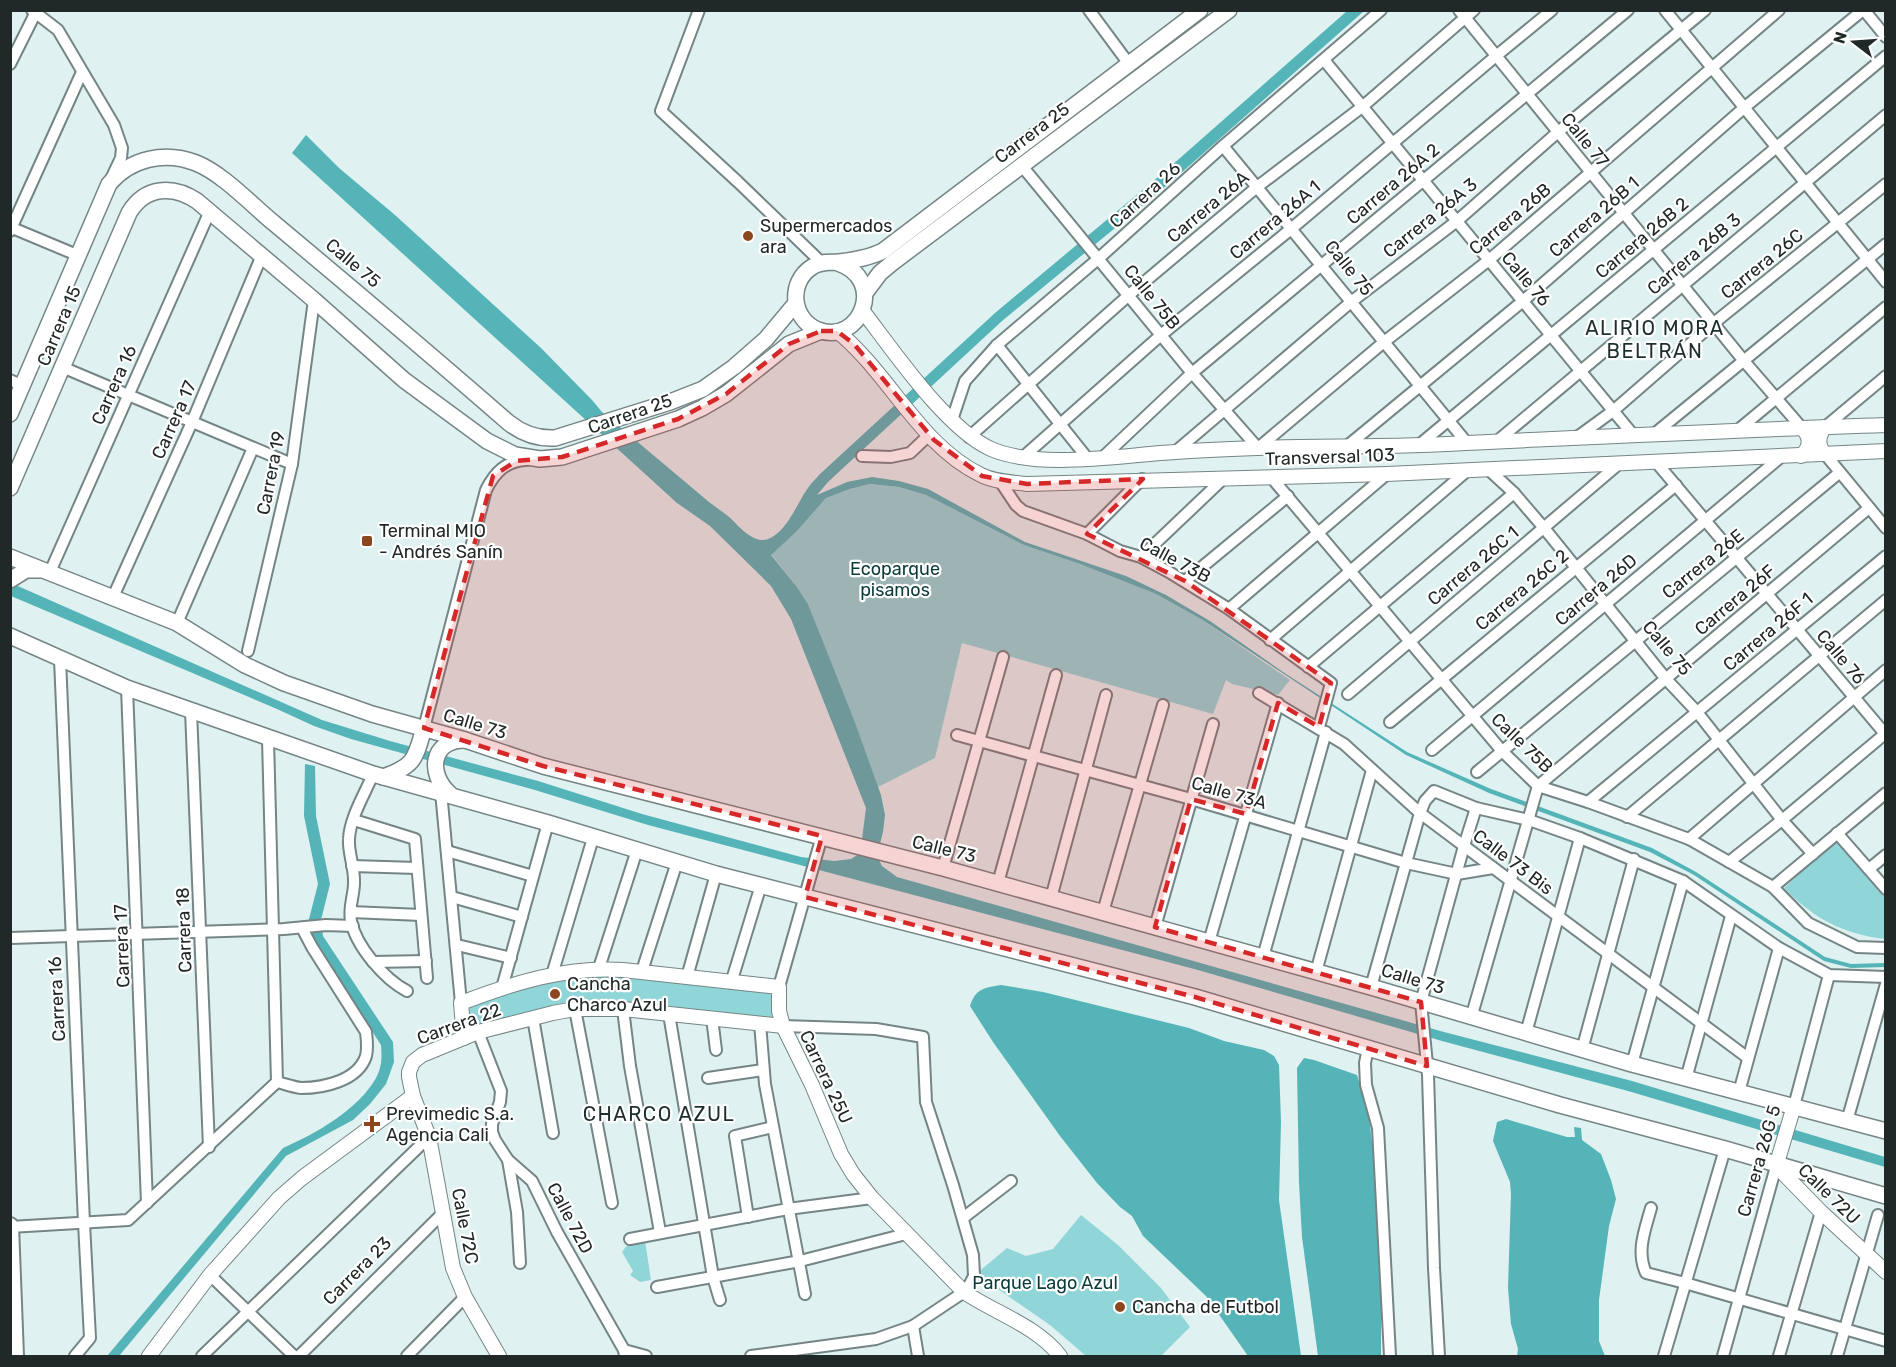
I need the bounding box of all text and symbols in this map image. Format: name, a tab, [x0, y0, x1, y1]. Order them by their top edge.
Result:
north arrow	[1824, 12, 1884, 72]
text: N	[1829, 29, 1851, 46]
street label: Carrera 25	[990, 98, 1074, 168]
street label: Calle 77	[1556, 108, 1614, 172]
street label: Carrera 26A 2	[1342, 139, 1444, 229]
street label: Carrera 26	[1105, 157, 1185, 233]
street label: Carrera 26A	[1163, 166, 1253, 248]
street label: Carrera 26B 1	[1544, 172, 1644, 262]
street label: Carrera 26A 3	[1378, 173, 1482, 263]
street label: Carrera 26A 1	[1225, 176, 1325, 264]
street label: Carrera 26B	[1465, 178, 1555, 260]
street label: Carrera 26B 2	[1591, 193, 1693, 283]
street label: Carrera 26B 3	[1643, 209, 1745, 299]
place label: Supermercados ara	[760, 215, 893, 258]
street label: Carrera 26C	[1716, 224, 1808, 304]
marker: Supermercados ara	[741, 229, 755, 243]
street label: Calle 75	[321, 234, 385, 292]
street label: Calle 75	[1320, 236, 1378, 300]
street label: Calle 76	[1497, 247, 1555, 311]
street label: Calle 75B	[1119, 260, 1185, 334]
street label: Carrera 15	[32, 283, 86, 369]
district label: ALIRIO MORA BELTRÁN	[1585, 316, 1725, 363]
street label: Carrera 16	[87, 342, 141, 428]
street label: Carrera 17	[147, 377, 201, 463]
street label: Carrera 25	[585, 389, 675, 439]
street label: Carrera 19	[252, 429, 290, 517]
street label: Transversal 103	[1265, 444, 1395, 470]
place label: Terminal MIO - Andrés Sanín	[379, 520, 503, 563]
street label: Carrera 26C 1	[1423, 522, 1523, 610]
street label: Carrera 26E	[1658, 524, 1748, 604]
street label: Calle 73B	[1136, 532, 1214, 588]
marker: Terminal MIO - Andrés Sanín	[360, 534, 374, 548]
street label: Carrera 26C 2	[1471, 545, 1573, 635]
street label: Carrera 26D	[1550, 549, 1642, 631]
park label: Ecoparque pisamos	[850, 558, 940, 601]
street label: Carrera 26F	[1690, 560, 1780, 640]
street label: Carrera 26F 1	[1719, 588, 1817, 676]
street label: Calle 75	[1638, 616, 1696, 680]
street label: Calle 76	[1812, 625, 1870, 689]
street label: Calle 73	[441, 704, 509, 744]
street label: Calle 75B	[1487, 708, 1557, 778]
street label: Calle 73A	[1189, 772, 1269, 814]
street label: Calle 73 Bis	[1468, 825, 1558, 899]
street label: Calle 73	[910, 830, 978, 868]
street label: Carrera 18	[172, 887, 196, 973]
street label: Carrera 17	[110, 904, 134, 988]
street label: Carrera 16	[44, 956, 70, 1042]
street label: Calle 73	[1379, 959, 1447, 999]
place label: Cancha Charco Azul	[567, 973, 667, 1016]
marker: Cancha Charco Azul	[548, 987, 562, 1001]
street label: Carrera 22	[414, 999, 504, 1049]
street label: Carrera 25U	[795, 1027, 857, 1127]
district label: CHARCO AZUL	[583, 1102, 735, 1126]
place label: Previmedic S.a. Agencia Cali	[386, 1103, 514, 1146]
street label: Carrera 26G 5	[1733, 1103, 1785, 1219]
marker: Previmedic S.a. Agencia Cali	[363, 1115, 381, 1133]
street label: Calle 72U	[1793, 1159, 1865, 1229]
street label: Calle 72D	[542, 1179, 598, 1257]
street label: Calle 72C	[447, 1186, 483, 1266]
street label: Carrera 23	[318, 1232, 396, 1310]
park label: Parque Lago Azul	[972, 1272, 1118, 1294]
place label: Cancha de Futbol	[1132, 1296, 1279, 1318]
marker: Cancha de Futbol	[1113, 1300, 1127, 1314]

